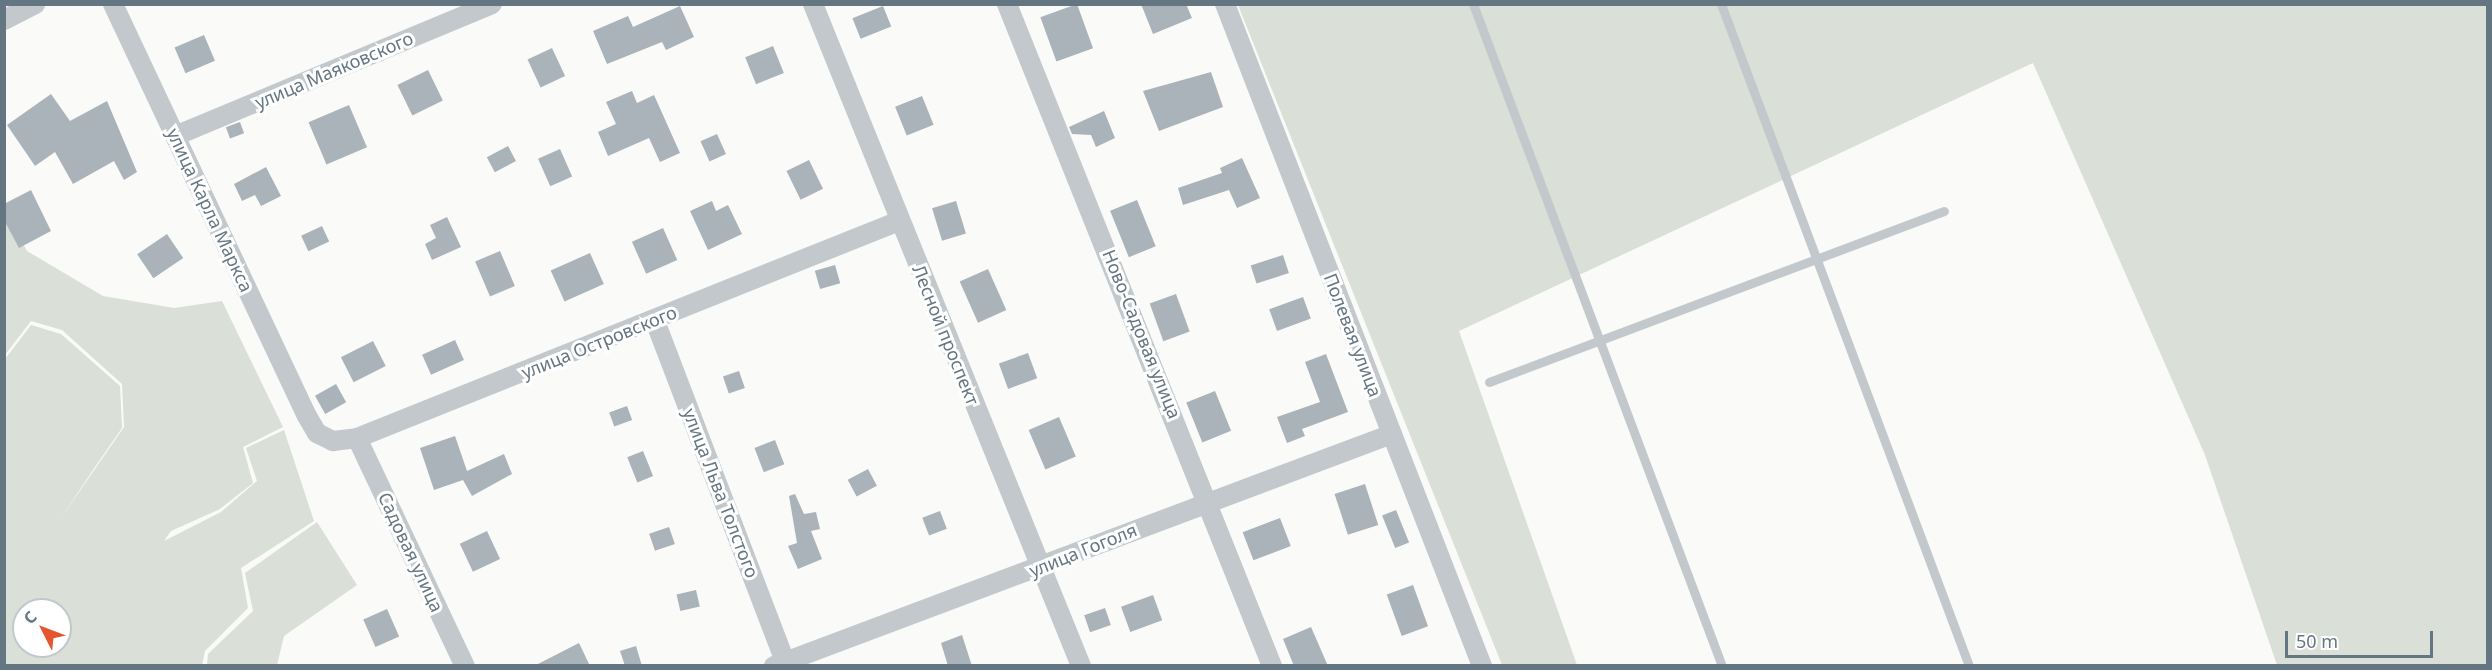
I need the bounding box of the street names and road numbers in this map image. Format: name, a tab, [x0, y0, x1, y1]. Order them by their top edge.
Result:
street label: улица Маяковского	[252, 27, 416, 113]
street label: улица Карла Маркса	[163, 125, 257, 295]
street label: Ново-Садовая улица	[1098, 246, 1186, 422]
street label: Лесной проспект	[908, 262, 984, 408]
street label: Полевая улица	[1320, 270, 1386, 400]
street label: улица Островского	[518, 301, 680, 383]
street label: улица Льва Толстого	[679, 405, 763, 581]
street label: Садовая улица	[374, 489, 448, 615]
street label: улица Гоголя	[1026, 519, 1140, 581]

